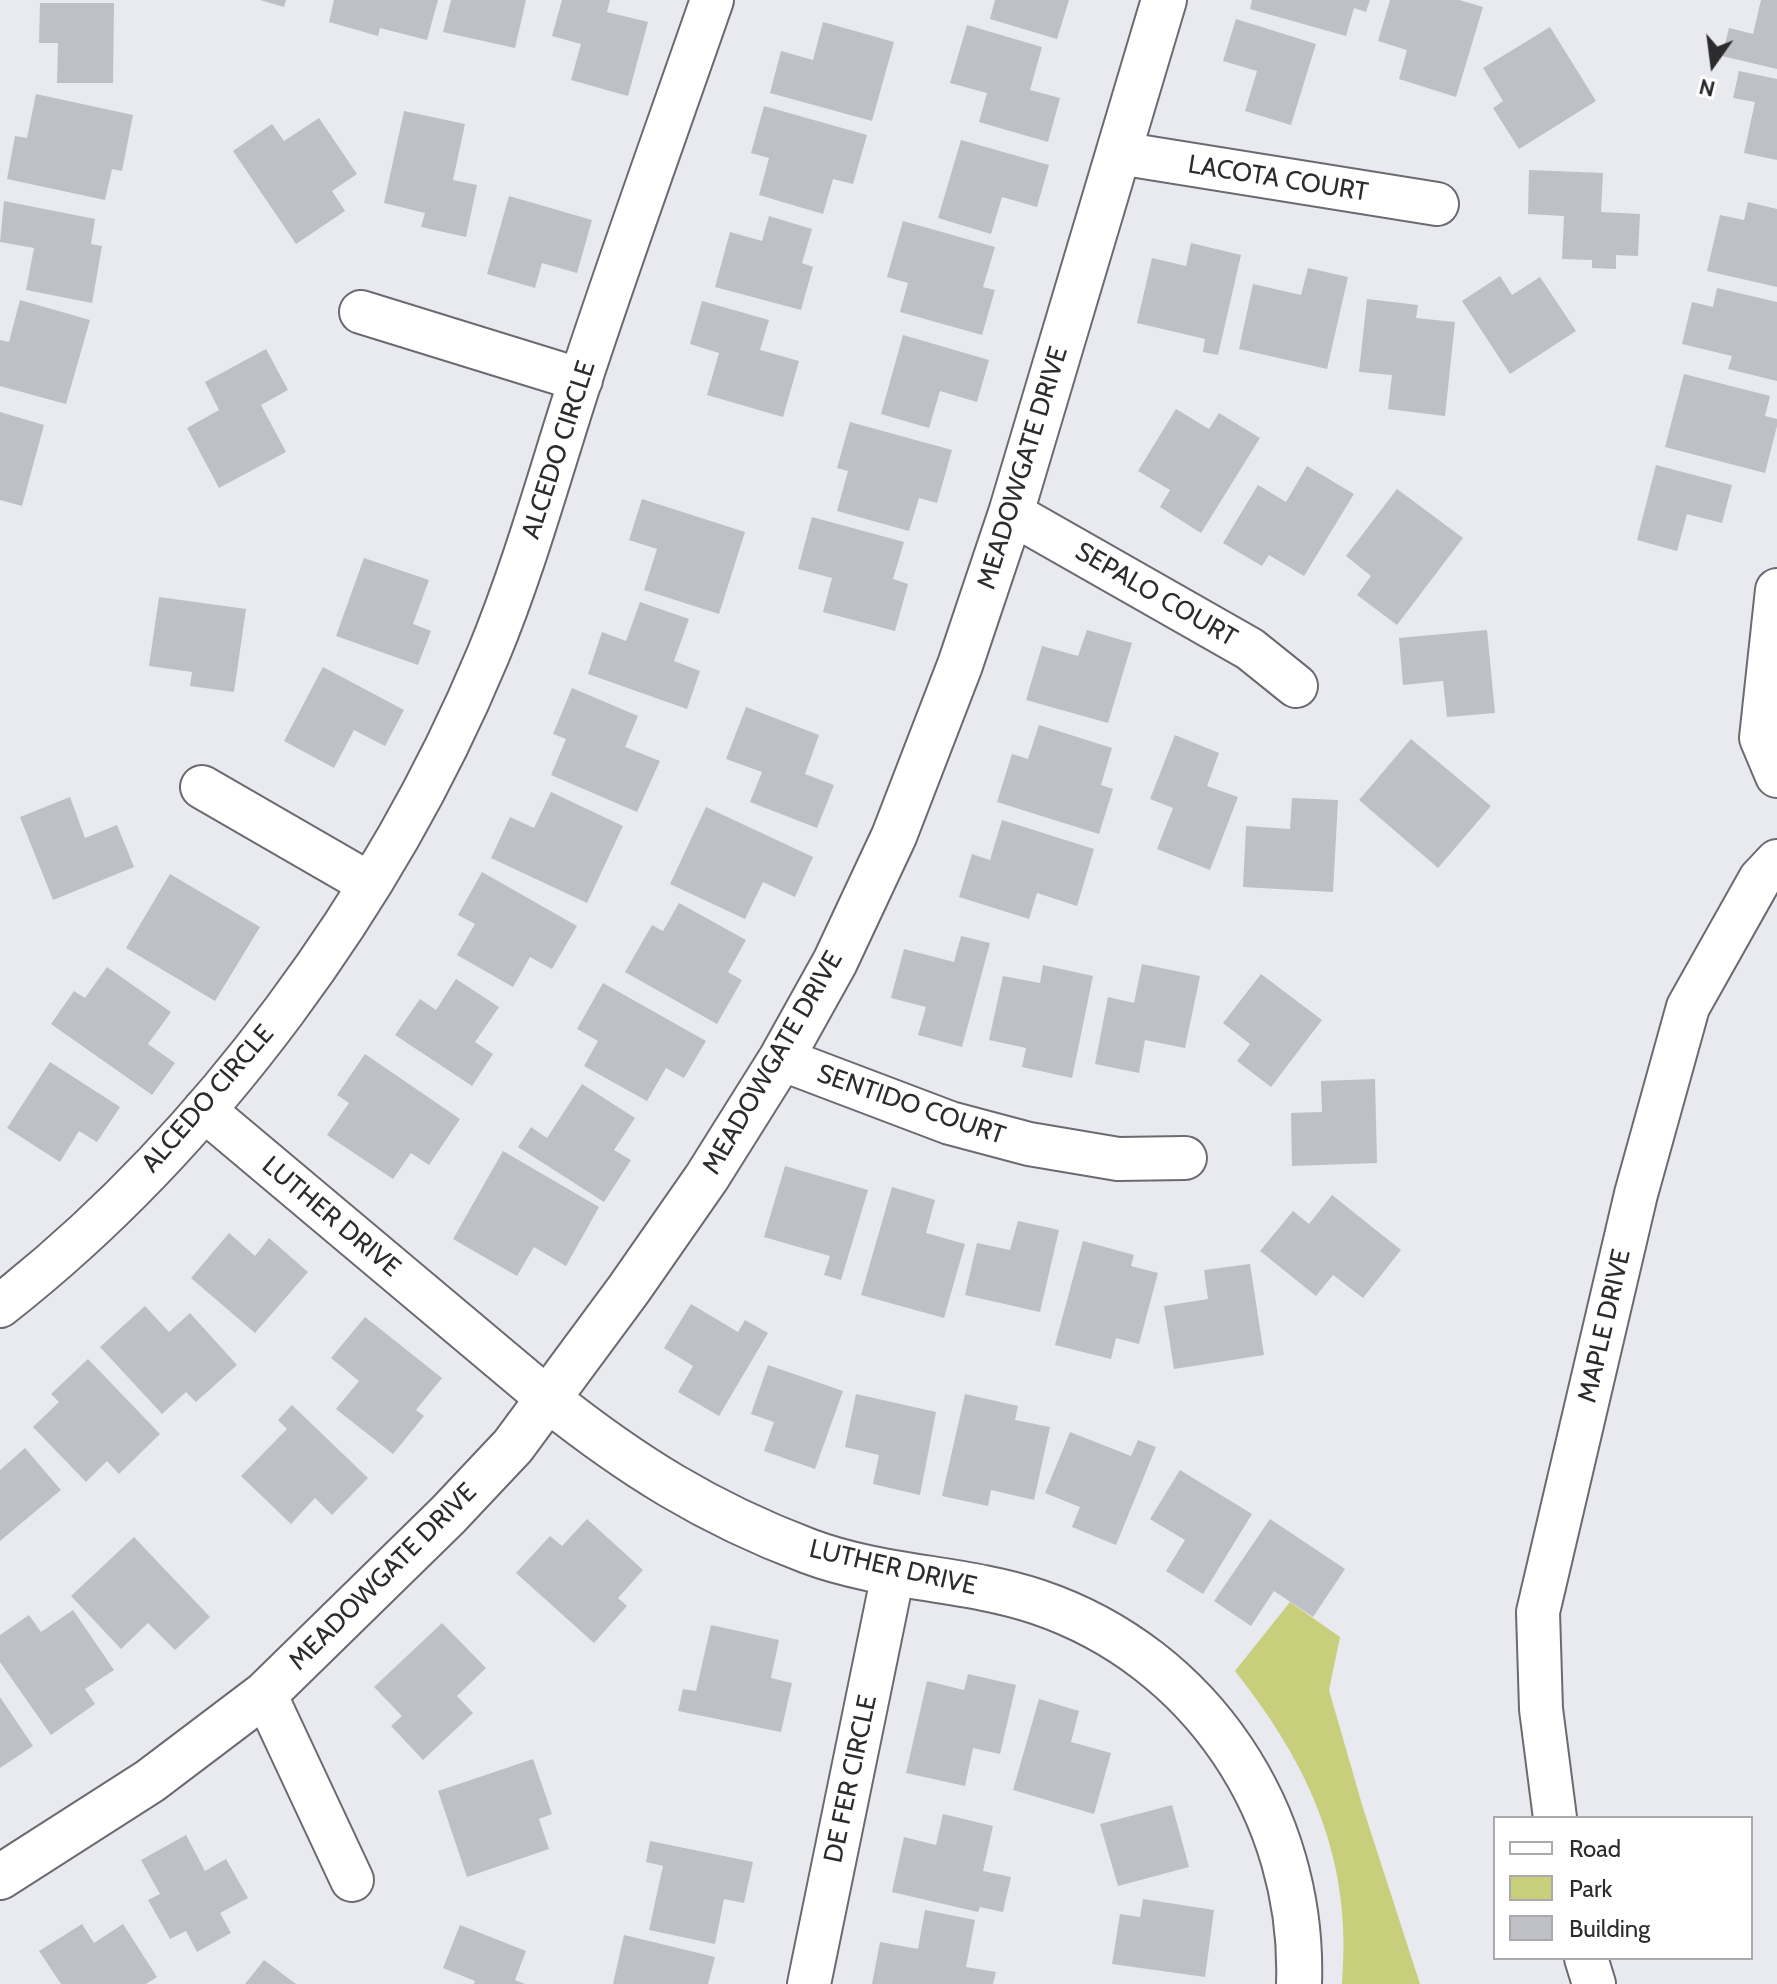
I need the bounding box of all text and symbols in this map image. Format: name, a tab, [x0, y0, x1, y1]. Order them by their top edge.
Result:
north arrow	[1673, 24, 1753, 104]
text: N	[1696, 73, 1718, 103]
street label: LACOTA COURT	[1186, 149, 1370, 209]
street label: MEADOWGATE DRIVE	[971, 343, 1075, 593]
street label: ALCEDO CIRCLE	[516, 357, 602, 543]
street label: SEPALO COURT	[1070, 536, 1242, 654]
street label: MEADOWGATE DRIVE	[696, 946, 850, 1180]
street label: ALCEDO CIRCLE	[135, 1019, 281, 1179]
street label: SENTIDO COURT	[813, 1058, 1009, 1152]
street label: LUTHER DRIVE	[255, 1150, 407, 1284]
street label: MAPLE DRIVE	[1572, 1246, 1638, 1406]
street label: MEADOWGATE DRIVE	[283, 1477, 483, 1677]
street label: LUTHER DRIVE	[806, 1534, 980, 1602]
street label: DE FER CIRCLE	[818, 1692, 884, 1866]
legend	[1493, 1816, 1753, 1960]
text: Road	[1569, 1834, 1621, 1863]
text: Park	[1569, 1874, 1612, 1903]
text: Building	[1569, 1914, 1650, 1943]

